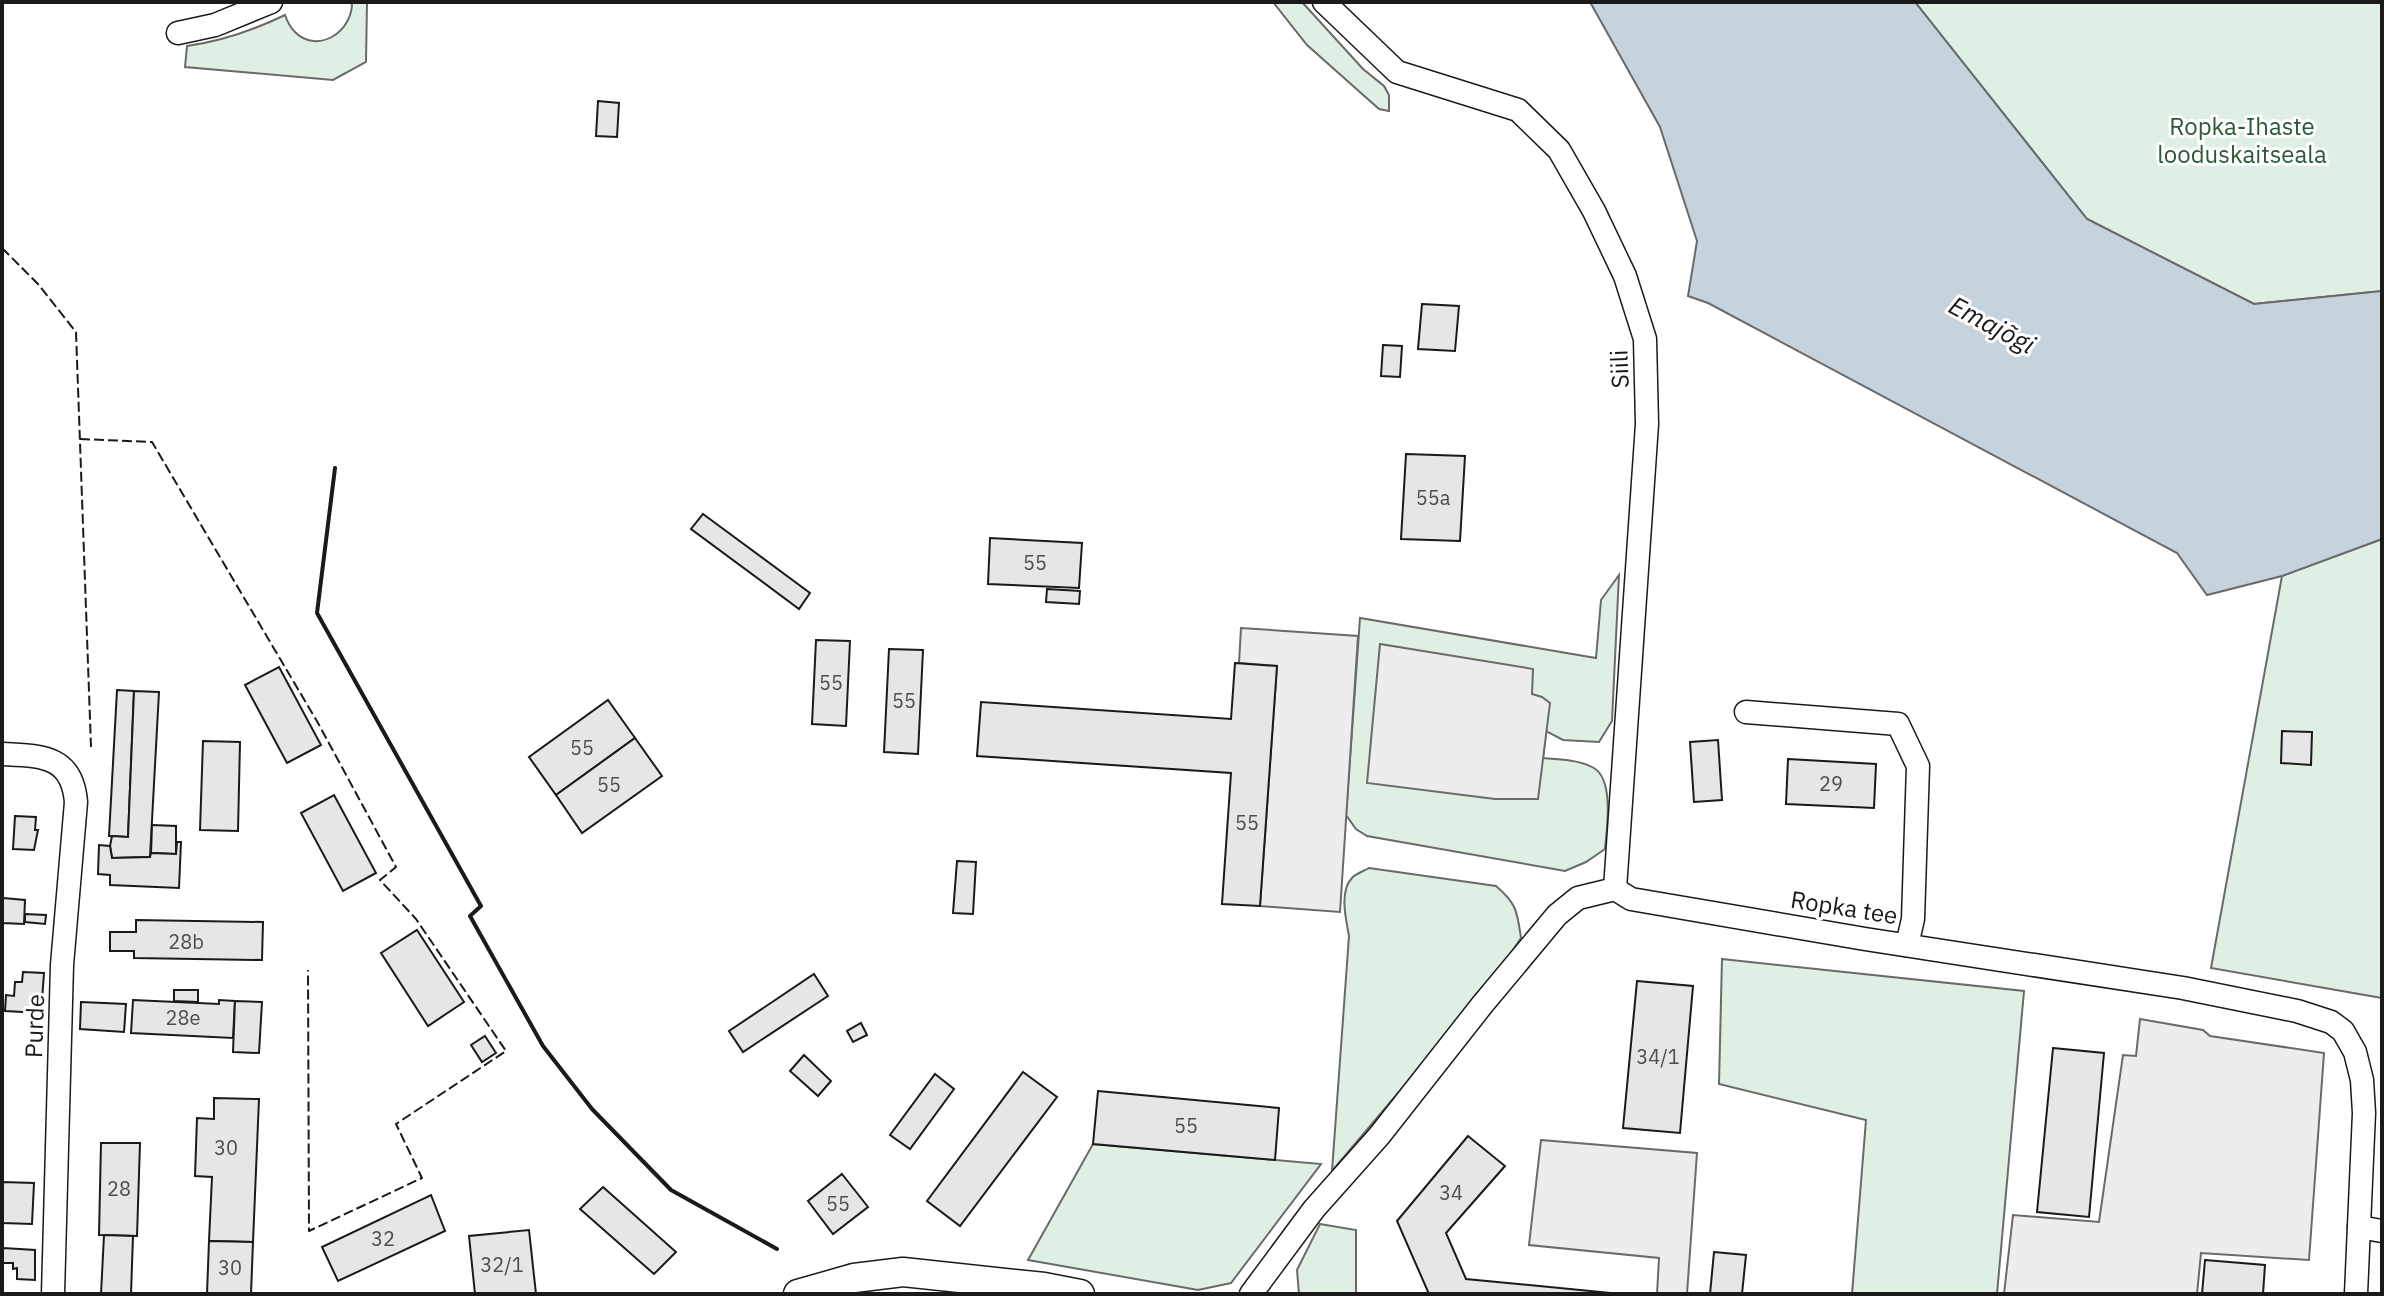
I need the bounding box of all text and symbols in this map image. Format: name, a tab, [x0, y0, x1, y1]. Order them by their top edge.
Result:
park label: Ropka-Ihaste looduskaitseala	[2157, 110, 2327, 170]
water label: Emajõgi	[1943, 287, 2042, 361]
street label: Siili	[1602, 349, 1636, 389]
house number: 55a	[1416, 484, 1451, 511]
house number: 55	[1023, 549, 1047, 576]
house number: 55	[819, 669, 843, 696]
house number: 55	[892, 687, 916, 714]
house number: 55	[570, 734, 594, 761]
house number: 29	[1819, 770, 1843, 797]
house number: 55	[597, 771, 621, 798]
house number: 55	[1235, 809, 1259, 836]
street label: Ropka tee	[1788, 883, 1900, 931]
house number: 28b	[168, 928, 204, 955]
street label: Purde	[17, 993, 51, 1058]
house number: 28e	[166, 1004, 201, 1031]
house number: 34/1	[1636, 1043, 1680, 1070]
house number: 55	[1174, 1112, 1198, 1139]
house number: 30	[214, 1134, 238, 1161]
house number: 28	[107, 1175, 131, 1202]
house number: 34	[1439, 1179, 1463, 1206]
house number: 55	[826, 1190, 850, 1217]
house number: 32	[371, 1225, 395, 1252]
house number: 32/1	[480, 1251, 524, 1278]
house number: 30	[218, 1254, 242, 1281]

